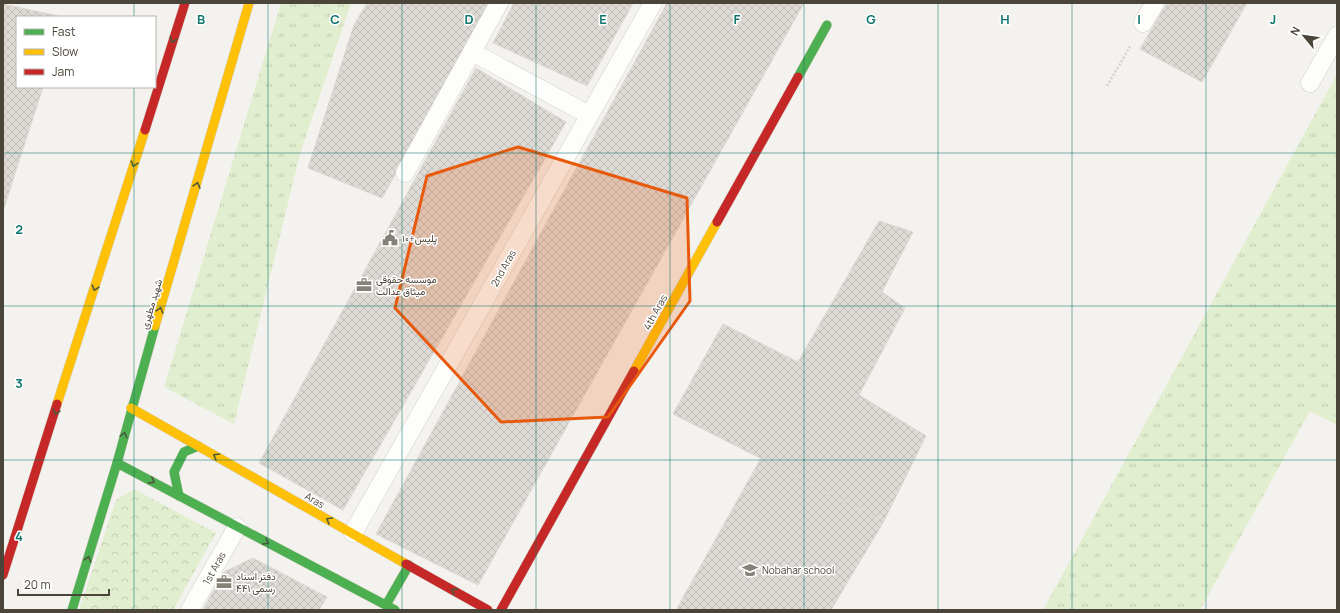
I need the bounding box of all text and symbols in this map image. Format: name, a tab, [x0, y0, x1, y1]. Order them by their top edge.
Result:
text: B	[197, 10, 205, 28]
text: C	[330, 10, 340, 28]
text: D	[464, 10, 474, 28]
text: E	[599, 10, 607, 28]
text: F	[734, 10, 741, 28]
text: G	[866, 10, 876, 28]
text: H	[1000, 10, 1010, 28]
text: I	[1137, 10, 1141, 28]
text: J	[1270, 10, 1276, 28]
legend	[16, 16, 156, 88]
north arrow	[1284, 16, 1324, 56]
text: Fast	[52, 23, 76, 40]
text: N	[1286, 24, 1303, 38]
one-way arrow	[169, 37, 178, 44]
text: Slow	[52, 43, 78, 60]
text: Jam	[52, 63, 74, 80]
one-way arrow	[130, 161, 139, 168]
one-way arrow	[192, 182, 201, 189]
text: 2	[15, 220, 23, 238]
public building icon: پلیس+۱۰	[381, 229, 399, 247]
place label: پلیس+۱۰	[402, 231, 437, 246]
street label: 2nd Aras	[487, 247, 519, 289]
place label: موسسه حقوقی میثاق عدالت	[376, 272, 436, 298]
office icon: موسسه حقوقی میثاق عدالت	[355, 276, 373, 294]
street label: شهید مطهری	[137, 277, 165, 331]
one-way arrow	[91, 285, 100, 292]
street label: 4th Aras	[640, 292, 670, 332]
one-way arrow	[155, 306, 164, 313]
text: 3	[15, 374, 23, 392]
one-way arrow	[52, 409, 61, 416]
one-way arrow	[120, 431, 128, 438]
one-way arrow	[213, 453, 220, 460]
one-way arrow	[148, 476, 155, 484]
street label: Aras	[303, 489, 327, 511]
one-way arrow	[326, 517, 333, 525]
text: 4	[15, 527, 23, 545]
one-way arrow	[262, 538, 270, 545]
street label: 1st Aras	[199, 549, 229, 587]
one-way arrow	[83, 556, 92, 563]
school or university icon: Nobahar school	[741, 561, 759, 579]
place label: Nobahar school	[762, 563, 834, 577]
place label: دفتر اسناد رسمی ۴۴۱	[236, 569, 276, 595]
scale bar	[18, 571, 109, 597]
office icon: دفتر اسناد رسمی ۴۴۱	[215, 573, 233, 591]
text: 20 m	[24, 576, 51, 593]
one-way arrow	[451, 588, 458, 595]

